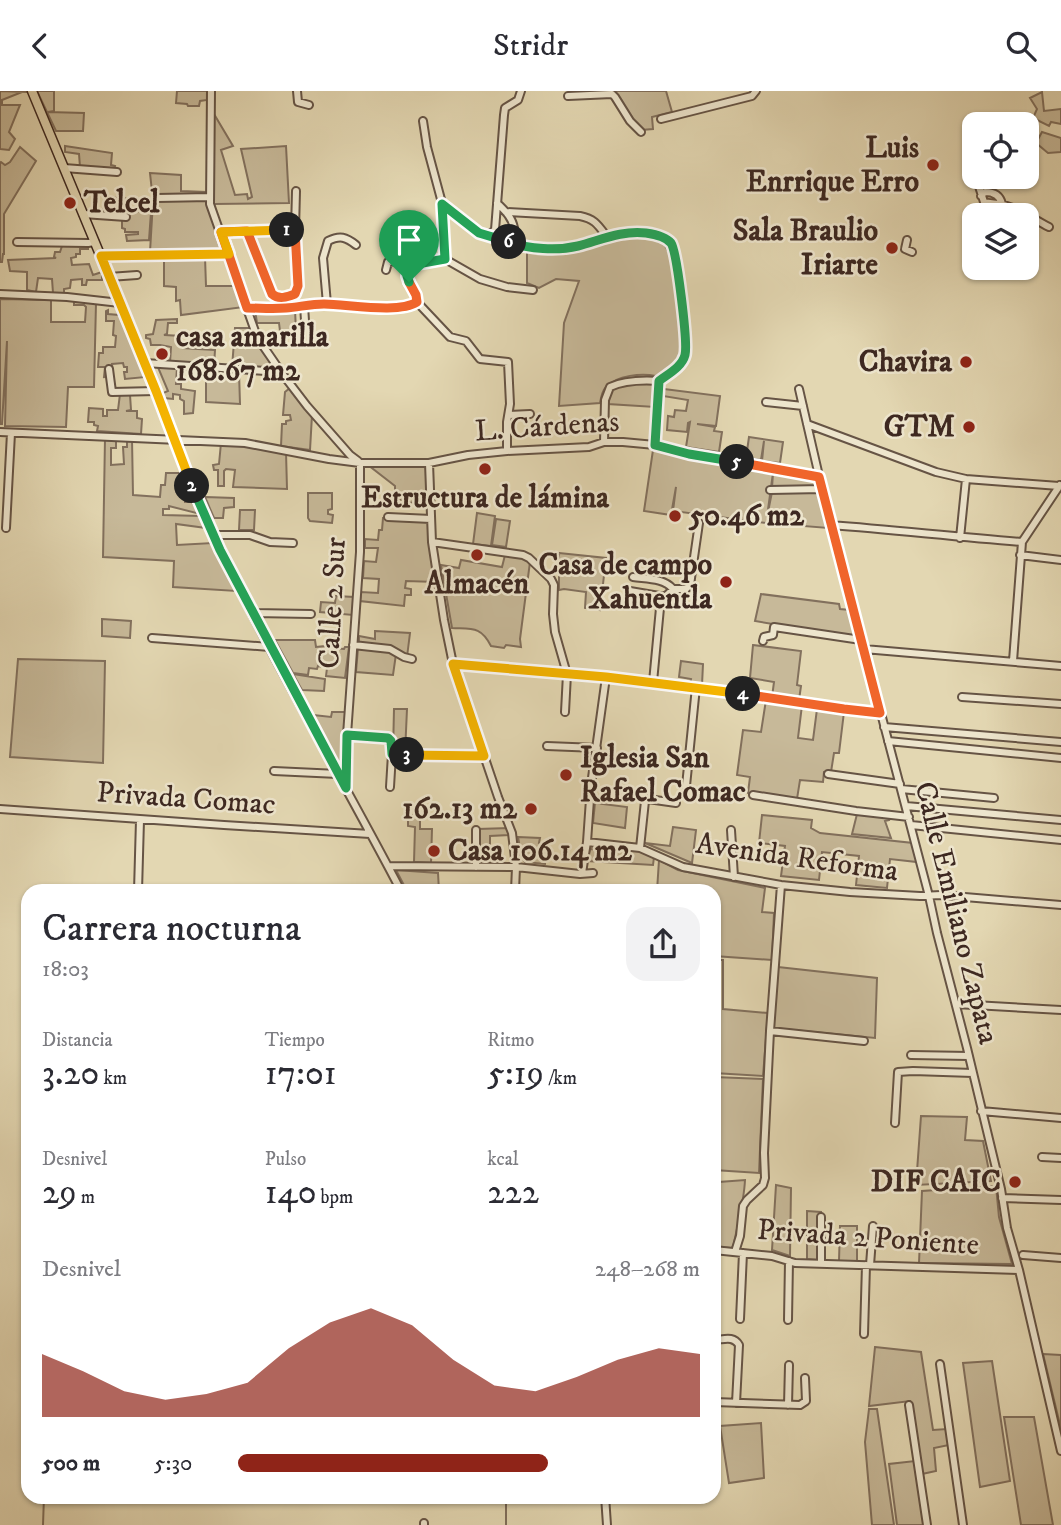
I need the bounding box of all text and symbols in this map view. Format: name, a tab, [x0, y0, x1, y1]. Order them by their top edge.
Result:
text: Stridr	[493, 26, 568, 66]
icon: back	[21, 27, 59, 65]
icon: search	[1002, 27, 1040, 65]
map controls	[962, 112, 1039, 280]
button: locate	[962, 112, 1039, 189]
place label: Luis Enrrique Erro	[746, 130, 919, 201]
marker: Luis Enrrique Erro	[925, 157, 941, 173]
place label: Telcel	[83, 185, 160, 222]
marker: Telcel	[62, 195, 78, 211]
button: layers	[962, 203, 1039, 280]
pin	[379, 210, 439, 282]
pin: 1	[270, 213, 304, 247]
place label: Sala Braulio Iriarte	[733, 213, 879, 284]
text: 1	[283, 218, 290, 241]
icon: arrive	[390, 221, 428, 259]
pin: 6	[491, 225, 526, 259]
text: 6	[504, 230, 513, 253]
marker: Sala Braulio Iriarte	[884, 240, 900, 256]
place label: casa amarilla 168.67 m2	[176, 319, 330, 390]
place label: Chavira	[859, 344, 953, 381]
marker: casa amarilla 168.67 m2	[154, 346, 170, 362]
marker: Chavira	[958, 354, 974, 370]
street label: L. Cárdenas	[474, 403, 620, 451]
place label: GTM	[884, 409, 955, 446]
marker: GTM	[961, 419, 977, 435]
pin: 5	[720, 445, 754, 479]
text: 5	[732, 450, 741, 473]
marker: Estructura de lámina	[477, 461, 493, 477]
pin: 2	[174, 469, 210, 503]
text: 2	[187, 474, 196, 497]
place label: Estructura de lámina	[361, 480, 610, 517]
place label: 50.46 m2	[688, 498, 804, 535]
marker: 50.46 m2	[667, 508, 683, 524]
street label: Calle 2 Sur	[311, 536, 355, 670]
marker: Almacén	[469, 547, 485, 563]
place label: Casa de campo Xahuentla	[538, 547, 713, 618]
place label: Almacén	[424, 566, 530, 603]
marker: Casa de campo Xahuentla	[718, 574, 734, 590]
pin: 4	[726, 677, 760, 711]
text: 4	[737, 682, 748, 705]
pin: 3	[390, 737, 424, 773]
place label: Iglesia San Rafael Comac	[580, 740, 746, 811]
text: 3	[403, 743, 410, 766]
marker: Iglesia San Rafael Comac	[558, 767, 574, 783]
street label: Privada Comac	[95, 774, 277, 824]
street label: Calle Emiliano Zapata	[905, 778, 1007, 1048]
place label: 162.13 m2	[402, 791, 517, 828]
marker: 162.13 m2	[523, 801, 539, 817]
street label: Avenida Reforma	[693, 825, 901, 891]
place label: Casa 106.14 m2	[448, 833, 632, 870]
marker: Casa 106.14 m2	[426, 843, 442, 859]
text: Carrera nocturna	[42, 905, 301, 953]
button: share	[626, 907, 700, 981]
text: 18:03	[42, 955, 89, 984]
text: Distancia	[42, 1029, 113, 1052]
text: Tiempo	[265, 1029, 325, 1052]
text: Ritmo	[487, 1029, 534, 1052]
text: 3.20	[42, 1052, 99, 1096]
text: 17:01	[265, 1052, 337, 1096]
text: 5:19	[487, 1052, 544, 1096]
text: km	[99, 1067, 127, 1090]
text: /km	[544, 1067, 577, 1090]
text: Desnivel	[42, 1148, 107, 1171]
text: Pulso	[265, 1148, 306, 1171]
text: kcal	[487, 1148, 519, 1171]
place label: DIF CAIC	[871, 1164, 1001, 1201]
text: 29	[42, 1171, 77, 1215]
text: 140	[265, 1171, 317, 1215]
text: 222	[487, 1171, 539, 1215]
marker: DIF CAIC	[1007, 1174, 1023, 1190]
text: m	[77, 1186, 95, 1209]
text: bpm	[317, 1186, 353, 1209]
street label: Privada 2 Poniente	[756, 1212, 980, 1264]
text: Desnivel	[42, 1255, 121, 1284]
text: 248–268 m	[595, 1255, 700, 1284]
text: 500 m	[42, 1449, 100, 1478]
text: 5:30	[154, 1449, 192, 1478]

